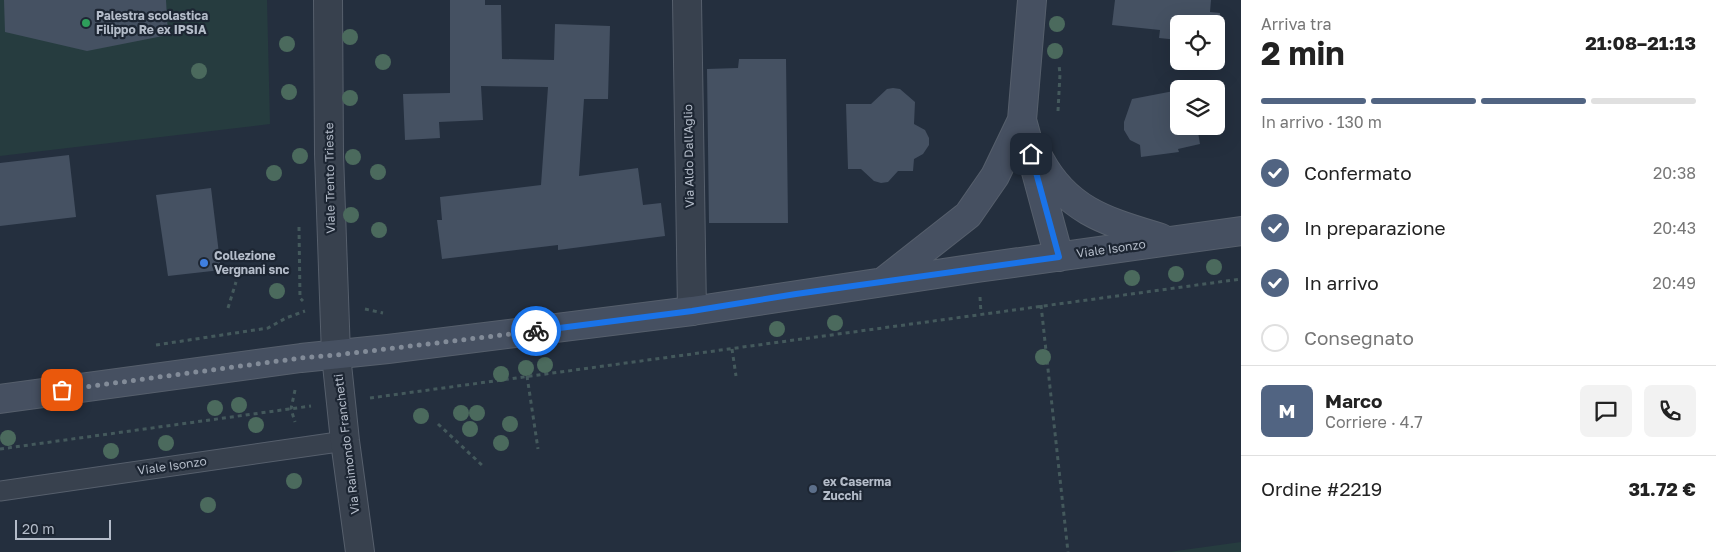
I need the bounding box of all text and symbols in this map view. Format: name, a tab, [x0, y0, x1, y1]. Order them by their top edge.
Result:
place label: Palestra scolastica Filippo Re ex IPSIA	[96, 8, 208, 37]
text: Arriva tra	[1261, 14, 1332, 34]
map controls	[1170, 15, 1225, 135]
button: locate	[1170, 15, 1225, 70]
marker: Palestra scolastica Filippo Re ex IPSIA	[80, 17, 92, 29]
text: 21:08–21:13	[1585, 31, 1696, 54]
text: 2 min	[1261, 34, 1345, 72]
button: layers	[1170, 80, 1225, 135]
street label: Via Aldo Dall'Aglio	[680, 104, 697, 208]
text: In arrivo · 130 m	[1261, 112, 1382, 132]
street label: Viale Trento Trieste	[321, 122, 338, 234]
pin	[1010, 133, 1052, 175]
icon: home	[1017, 140, 1045, 168]
icon: check	[1261, 159, 1289, 187]
text: Confermato	[1304, 161, 1412, 184]
text: 20:38	[1653, 163, 1696, 183]
icon: check	[1261, 214, 1289, 242]
text: In preparazione	[1304, 216, 1446, 239]
text: 20:43	[1653, 218, 1696, 238]
street label: Viale Isonzo	[1075, 236, 1147, 261]
place label: Collezione Vergnani snc	[214, 248, 290, 277]
marker: Collezione Vergnani snc	[198, 257, 210, 269]
icon: check	[1261, 269, 1289, 297]
text: In arrivo	[1304, 271, 1379, 294]
text: 20:49	[1653, 273, 1696, 293]
courier	[511, 306, 561, 356]
icon: bike	[522, 317, 550, 345]
text: Consegnato	[1304, 326, 1414, 349]
pin	[41, 369, 83, 411]
street label: Via Raimondo Franchetti	[330, 373, 363, 515]
icon: bag	[48, 376, 76, 404]
button: chat	[1580, 385, 1632, 437]
button: phone	[1644, 385, 1696, 437]
text: Marco	[1325, 389, 1382, 412]
text: M	[1279, 399, 1295, 422]
text: Corriere · 4.7	[1325, 412, 1423, 432]
street label: Viale Isonzo	[136, 453, 208, 478]
place label: ex Caserma Zucchi	[823, 474, 891, 503]
text: Ordine #2219	[1261, 477, 1382, 500]
text: 31.72 €	[1628, 477, 1696, 500]
marker: ex Caserma Zucchi	[807, 483, 819, 495]
scale bar	[15, 517, 111, 540]
text: 20 m	[22, 520, 55, 537]

